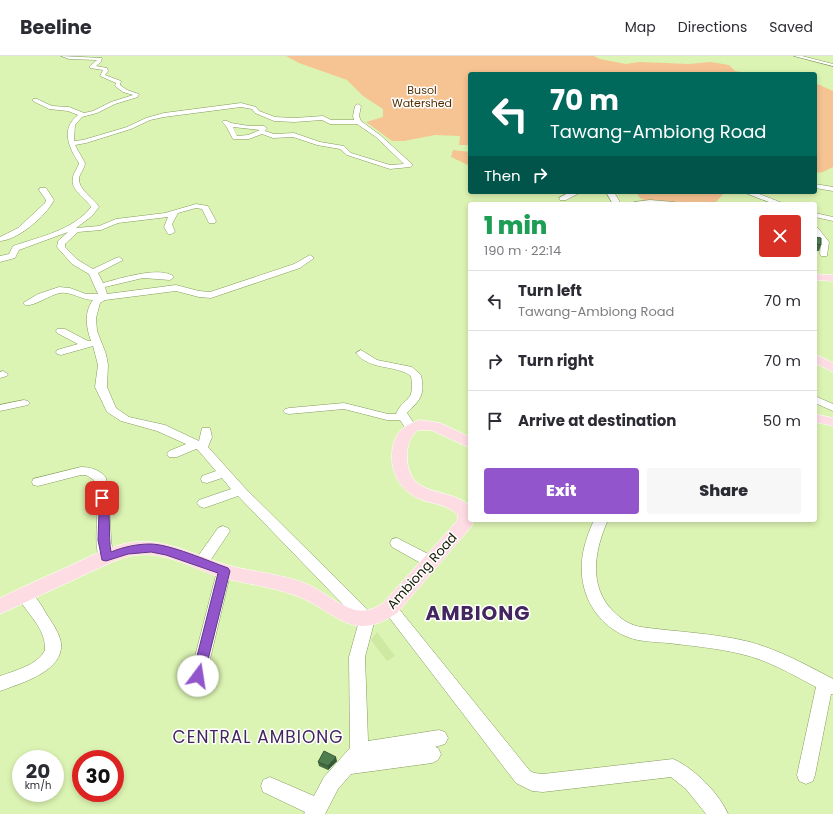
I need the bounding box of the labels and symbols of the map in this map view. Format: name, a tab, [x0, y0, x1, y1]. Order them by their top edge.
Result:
park label: Busol Watershed	[392, 82, 452, 111]
pin	[85, 481, 119, 515]
street label: Ambiong Road	[383, 529, 461, 613]
district label: AMBIONG	[425, 599, 531, 627]
position arrow	[177, 655, 219, 697]
district label: CENTRAL AMBIONG	[173, 725, 343, 749]
speed limit sign: 30	[72, 750, 124, 802]

